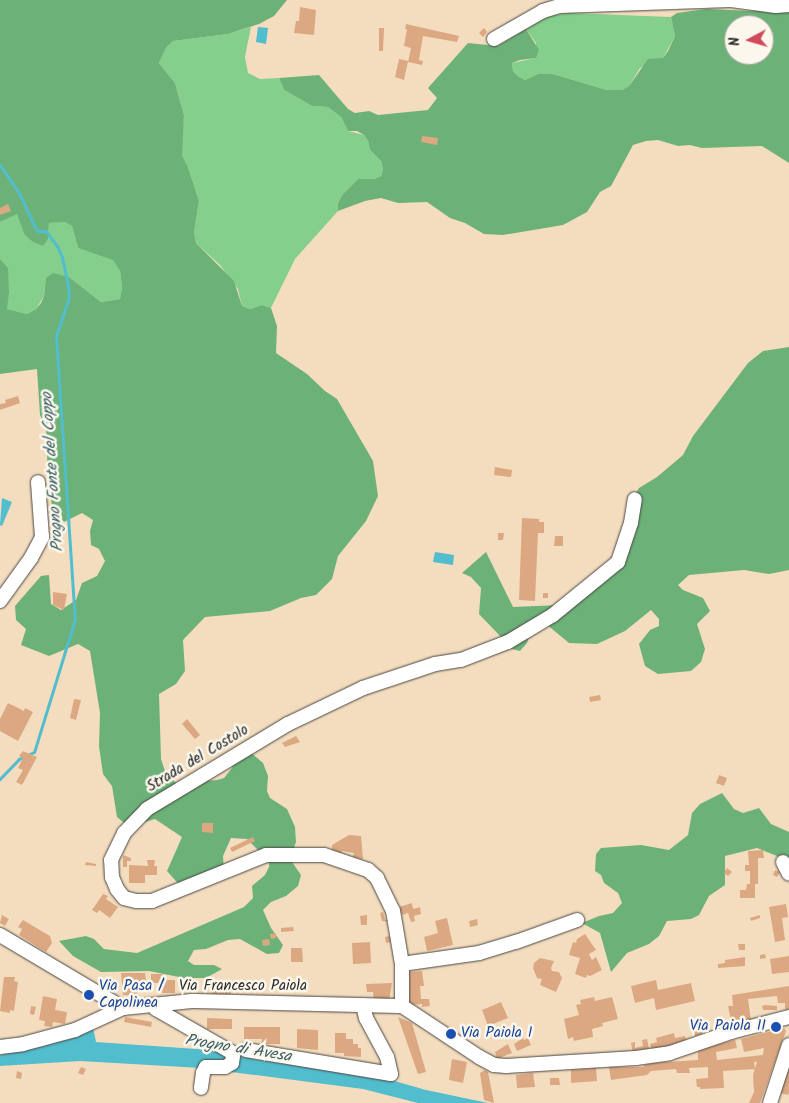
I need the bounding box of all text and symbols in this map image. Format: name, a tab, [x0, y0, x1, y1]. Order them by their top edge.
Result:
north arrow	[724, 15, 774, 65]
text: N	[724, 36, 746, 47]
water label: Progno Fonte del Coppo	[38, 392, 68, 552]
street label: Strada del Costolo	[144, 722, 252, 796]
place label: Via Pasa / Capolinea	[99, 977, 164, 1012]
street label: Via Francesco Paiola	[179, 978, 307, 996]
marker: Via Pasa / Capolinea	[83, 989, 95, 1001]
place label: Via Paiola II	[690, 1018, 766, 1036]
marker: Via Paiola II	[770, 1021, 782, 1033]
place label: Via Paiola I	[461, 1025, 533, 1043]
marker: Via Paiola I	[445, 1028, 457, 1040]
water label: Progno di Avesa	[184, 1031, 292, 1067]

